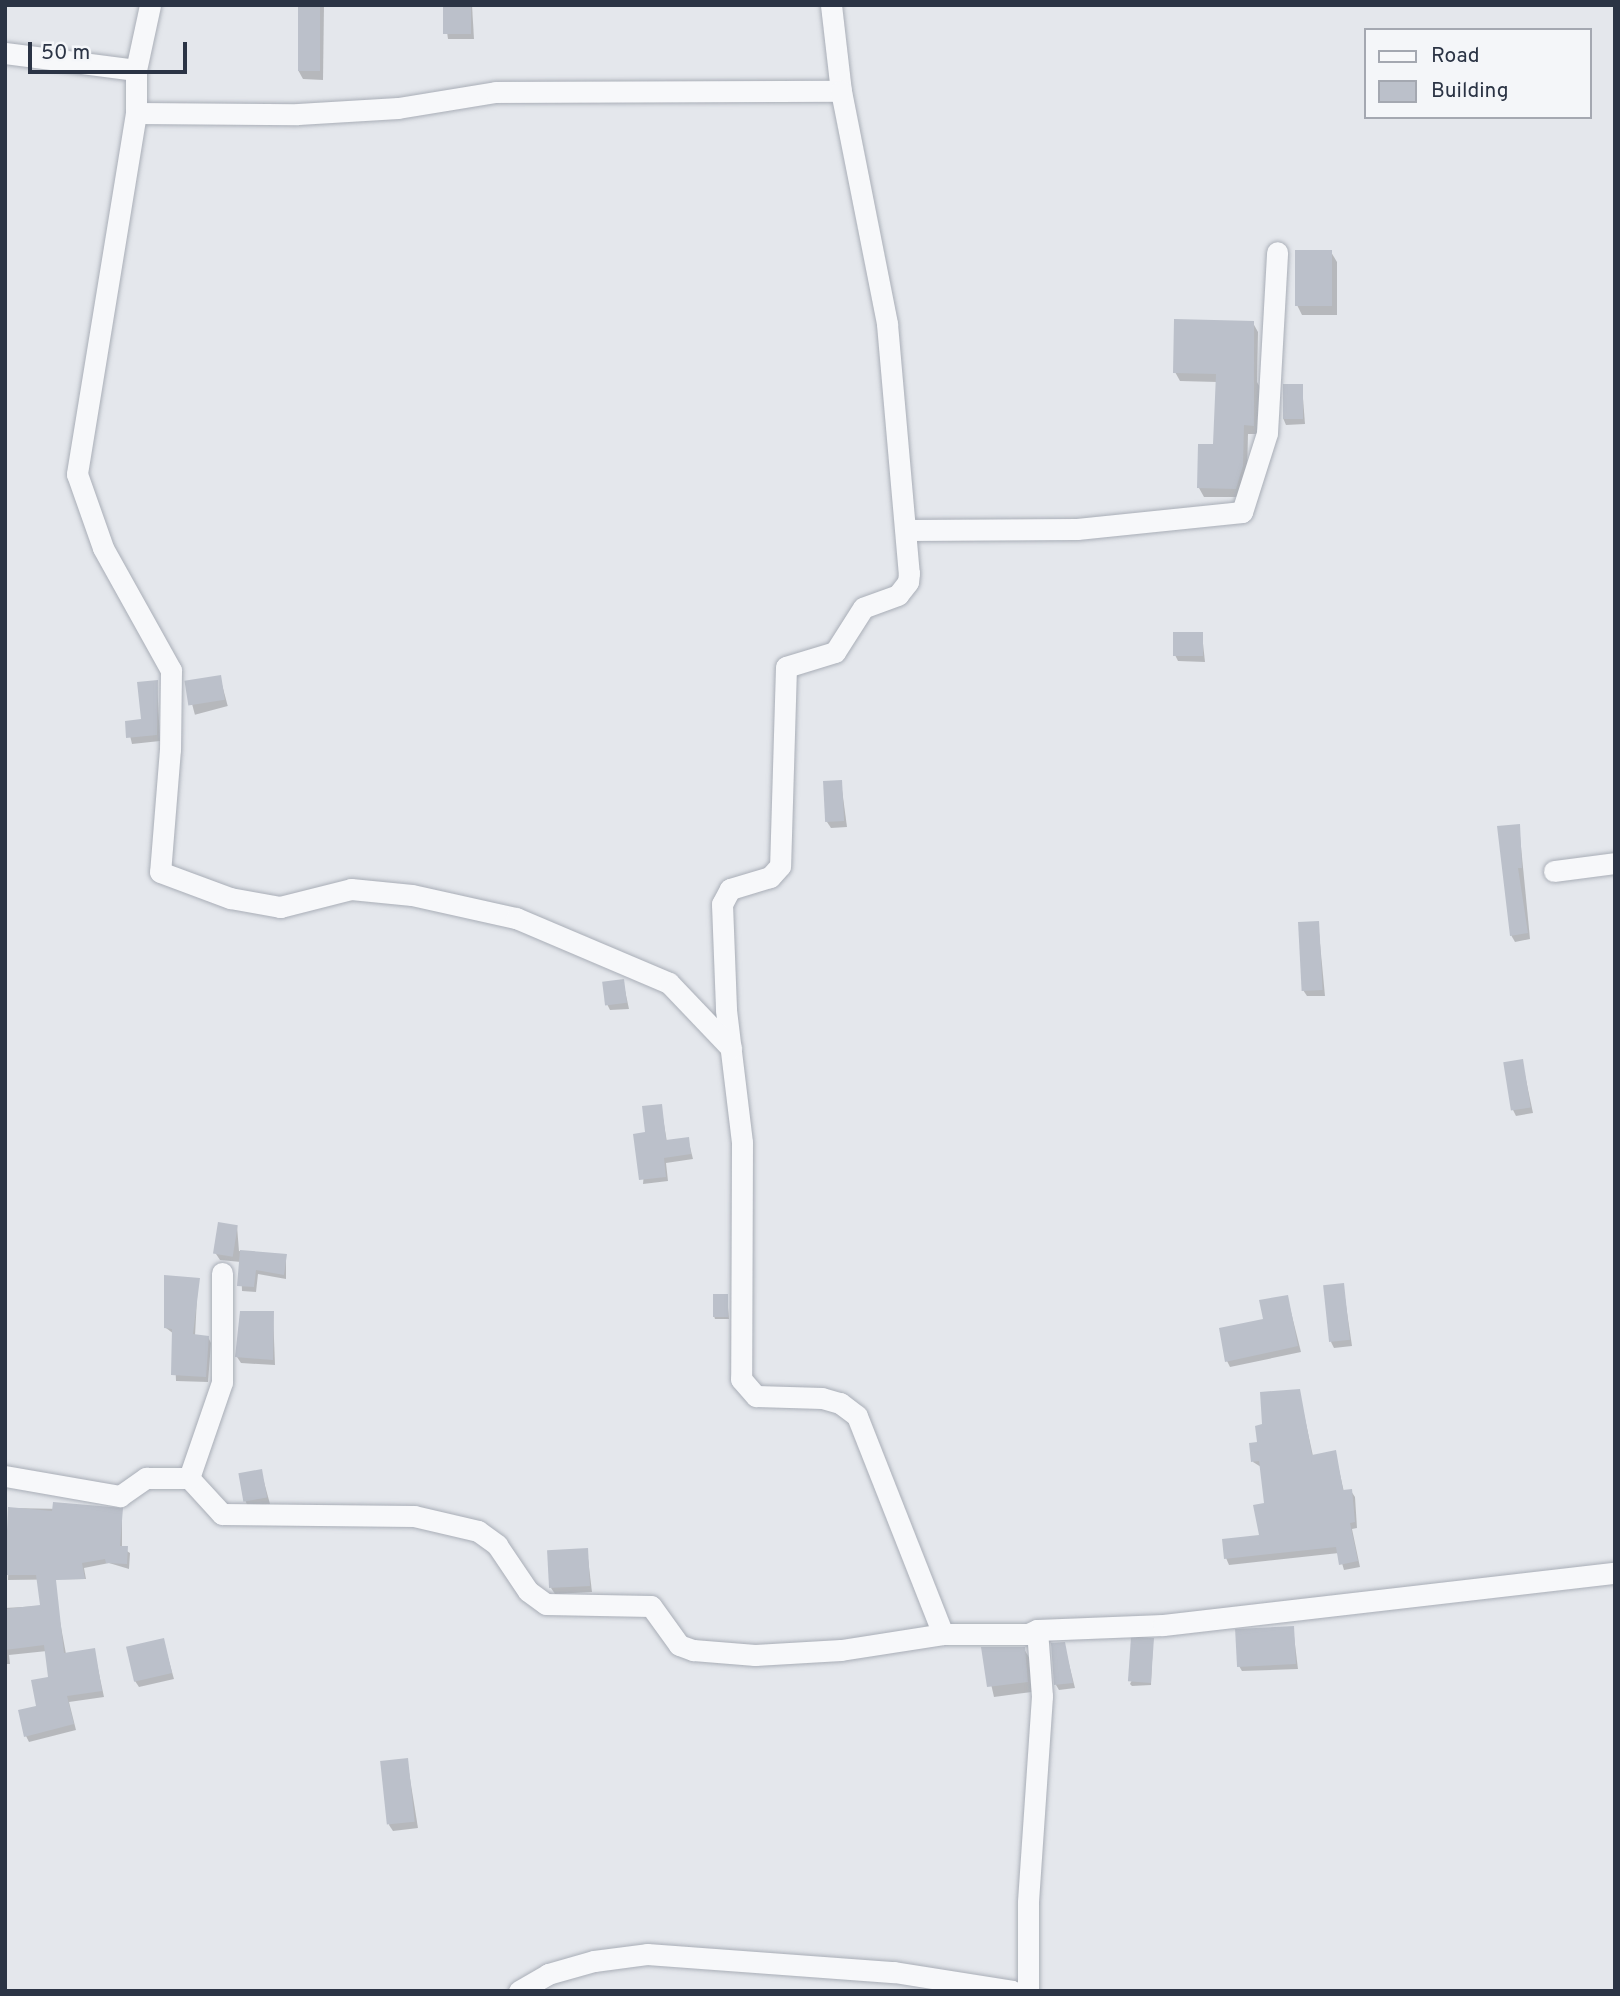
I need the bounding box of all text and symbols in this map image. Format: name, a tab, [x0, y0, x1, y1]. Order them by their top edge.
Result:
scale bar	[32, 28, 191, 72]
legend	[1364, 28, 1592, 119]
text: 50 m	[41, 40, 90, 67]
text: Road	[1431, 43, 1480, 70]
text: Building	[1431, 78, 1509, 105]

